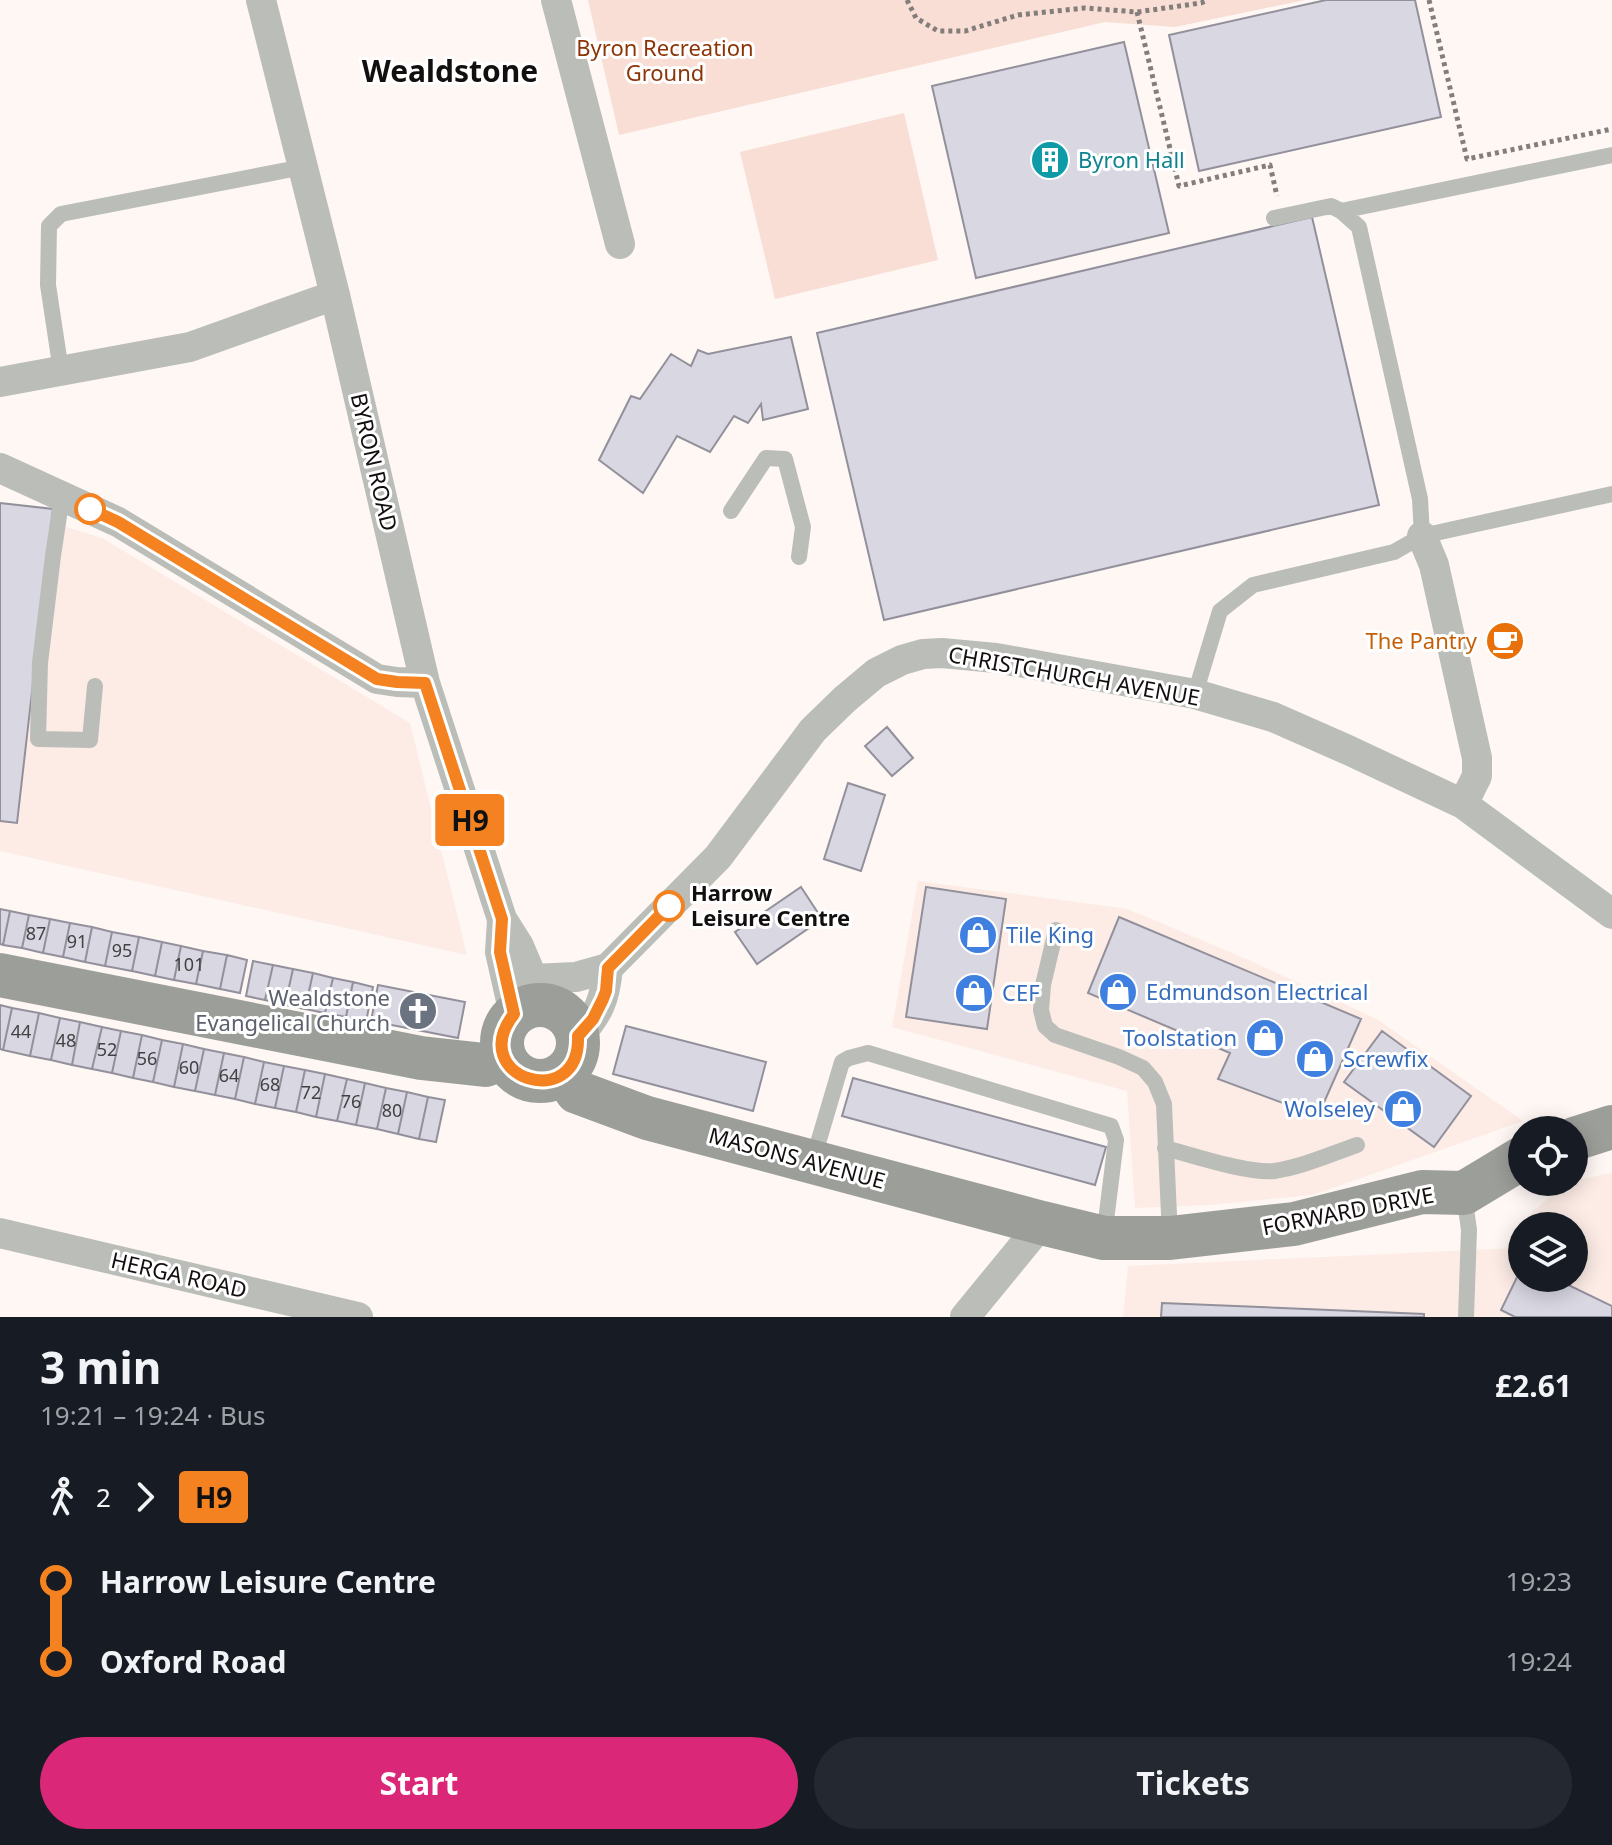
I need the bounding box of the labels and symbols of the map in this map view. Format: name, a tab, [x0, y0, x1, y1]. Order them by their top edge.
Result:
park label: Byron Recreation Ground	[576, 32, 754, 87]
district label: Wealdstone	[362, 50, 538, 91]
building icon: Byron Hall	[1029, 139, 1071, 181]
place label: Byron Hall	[1078, 144, 1185, 174]
street label: BYRON ROAD	[345, 390, 405, 534]
unlabelled marker	[75, 494, 105, 524]
cafe icon: The Pantry	[1484, 620, 1526, 662]
place label: The Pantry	[1366, 625, 1478, 655]
street label: CHRISTCHURCH AVENUE	[946, 638, 1202, 712]
line badge: H9	[434, 794, 506, 846]
place label: Harrow Leisure Centre	[691, 877, 850, 932]
marker: Harrow Leisure Centre	[654, 891, 684, 921]
shop icon: Tile King	[957, 914, 999, 956]
place label: Tile King	[1006, 919, 1094, 949]
house number: 87	[26, 921, 46, 945]
house number: 91	[67, 929, 87, 953]
house number: 95	[112, 938, 132, 962]
house number: 101	[174, 952, 204, 976]
shop icon: Edmundson Electrical	[1097, 971, 1139, 1013]
shop icon: CEF	[953, 972, 995, 1014]
place label: Edmundson Electrical	[1146, 976, 1368, 1006]
place label: CEF	[1002, 977, 1040, 1007]
place label: Wealdstone Evangelical Church	[195, 982, 390, 1037]
church icon: Wealdstone Evangelical Church	[397, 990, 439, 1032]
shop icon: Toolstation	[1244, 1017, 1286, 1059]
house number: 44	[11, 1019, 31, 1043]
place label: Toolstation	[1123, 1022, 1237, 1052]
house number: 48	[56, 1028, 76, 1052]
house number: 52	[97, 1037, 117, 1061]
shop icon: Screwfix	[1294, 1038, 1336, 1080]
place label: Screwfix	[1343, 1043, 1429, 1073]
house number: 56	[137, 1046, 157, 1070]
house number: 60	[179, 1055, 199, 1079]
house number: 64	[219, 1063, 239, 1087]
house number: 68	[260, 1072, 280, 1096]
house number: 72	[301, 1080, 321, 1104]
shop icon: Wolseley	[1382, 1088, 1424, 1130]
house number: 76	[341, 1089, 361, 1113]
place label: Wolseley	[1284, 1093, 1376, 1123]
house number: 80	[382, 1098, 402, 1122]
street label: MASONS AVENUE	[706, 1119, 889, 1195]
street label: FORWARD DRIVE	[1260, 1179, 1436, 1241]
street label: HERGA ROAD	[108, 1244, 250, 1304]

